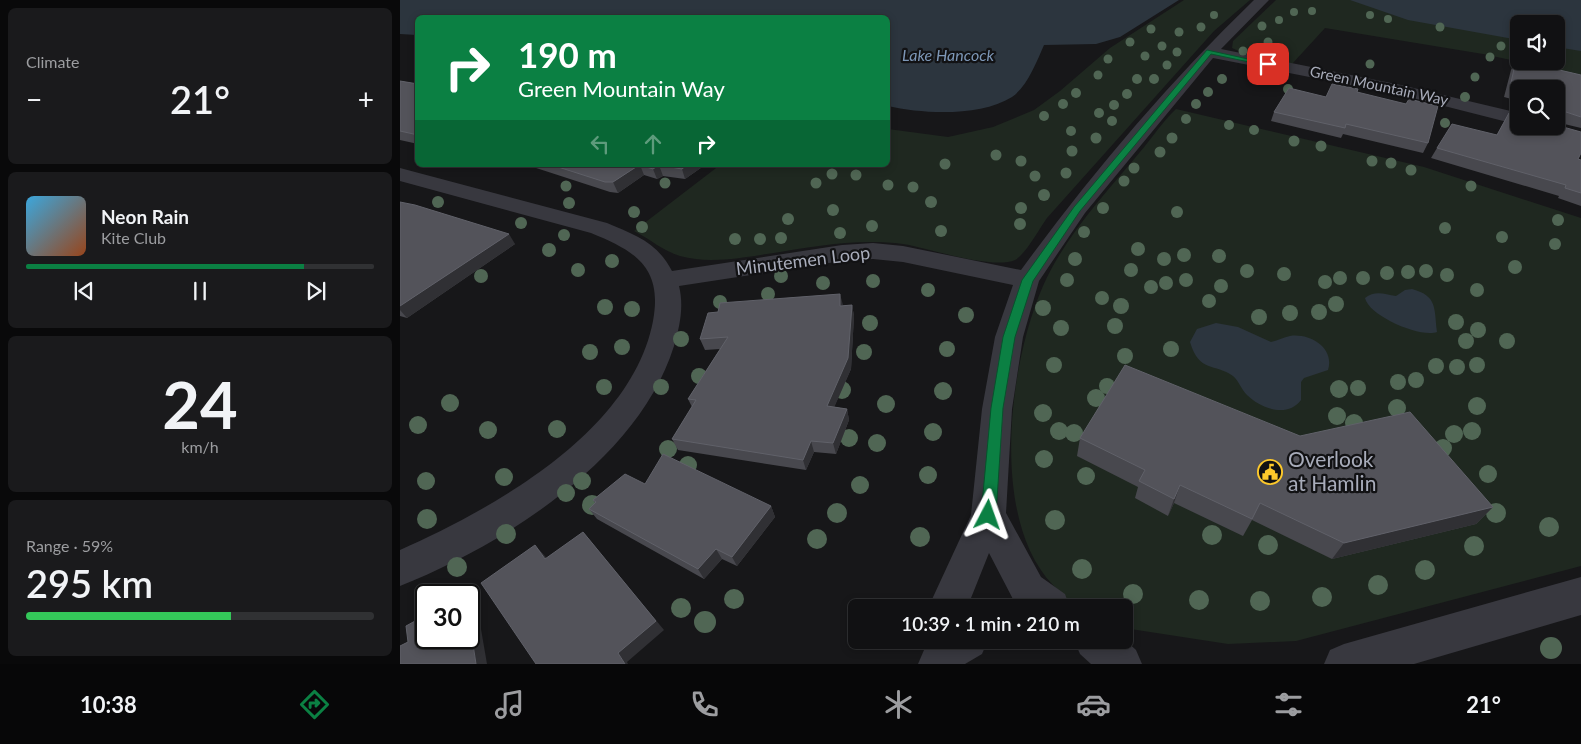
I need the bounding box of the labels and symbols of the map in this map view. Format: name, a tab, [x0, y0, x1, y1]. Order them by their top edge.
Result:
pin	[1247, 43, 1289, 85]
water label: Lake Hancock	[902, 45, 994, 64]
street label: Green Mountain Way	[1308, 62, 1450, 109]
street label: Minutemen Loop	[735, 241, 871, 279]
place label: Overlook at Hamlin	[1288, 446, 1376, 495]
public building icon: Overlook at Hamlin	[1257, 459, 1283, 485]
position arrow	[961, 488, 1013, 540]
speed limit sign: 30	[415, 584, 480, 649]

